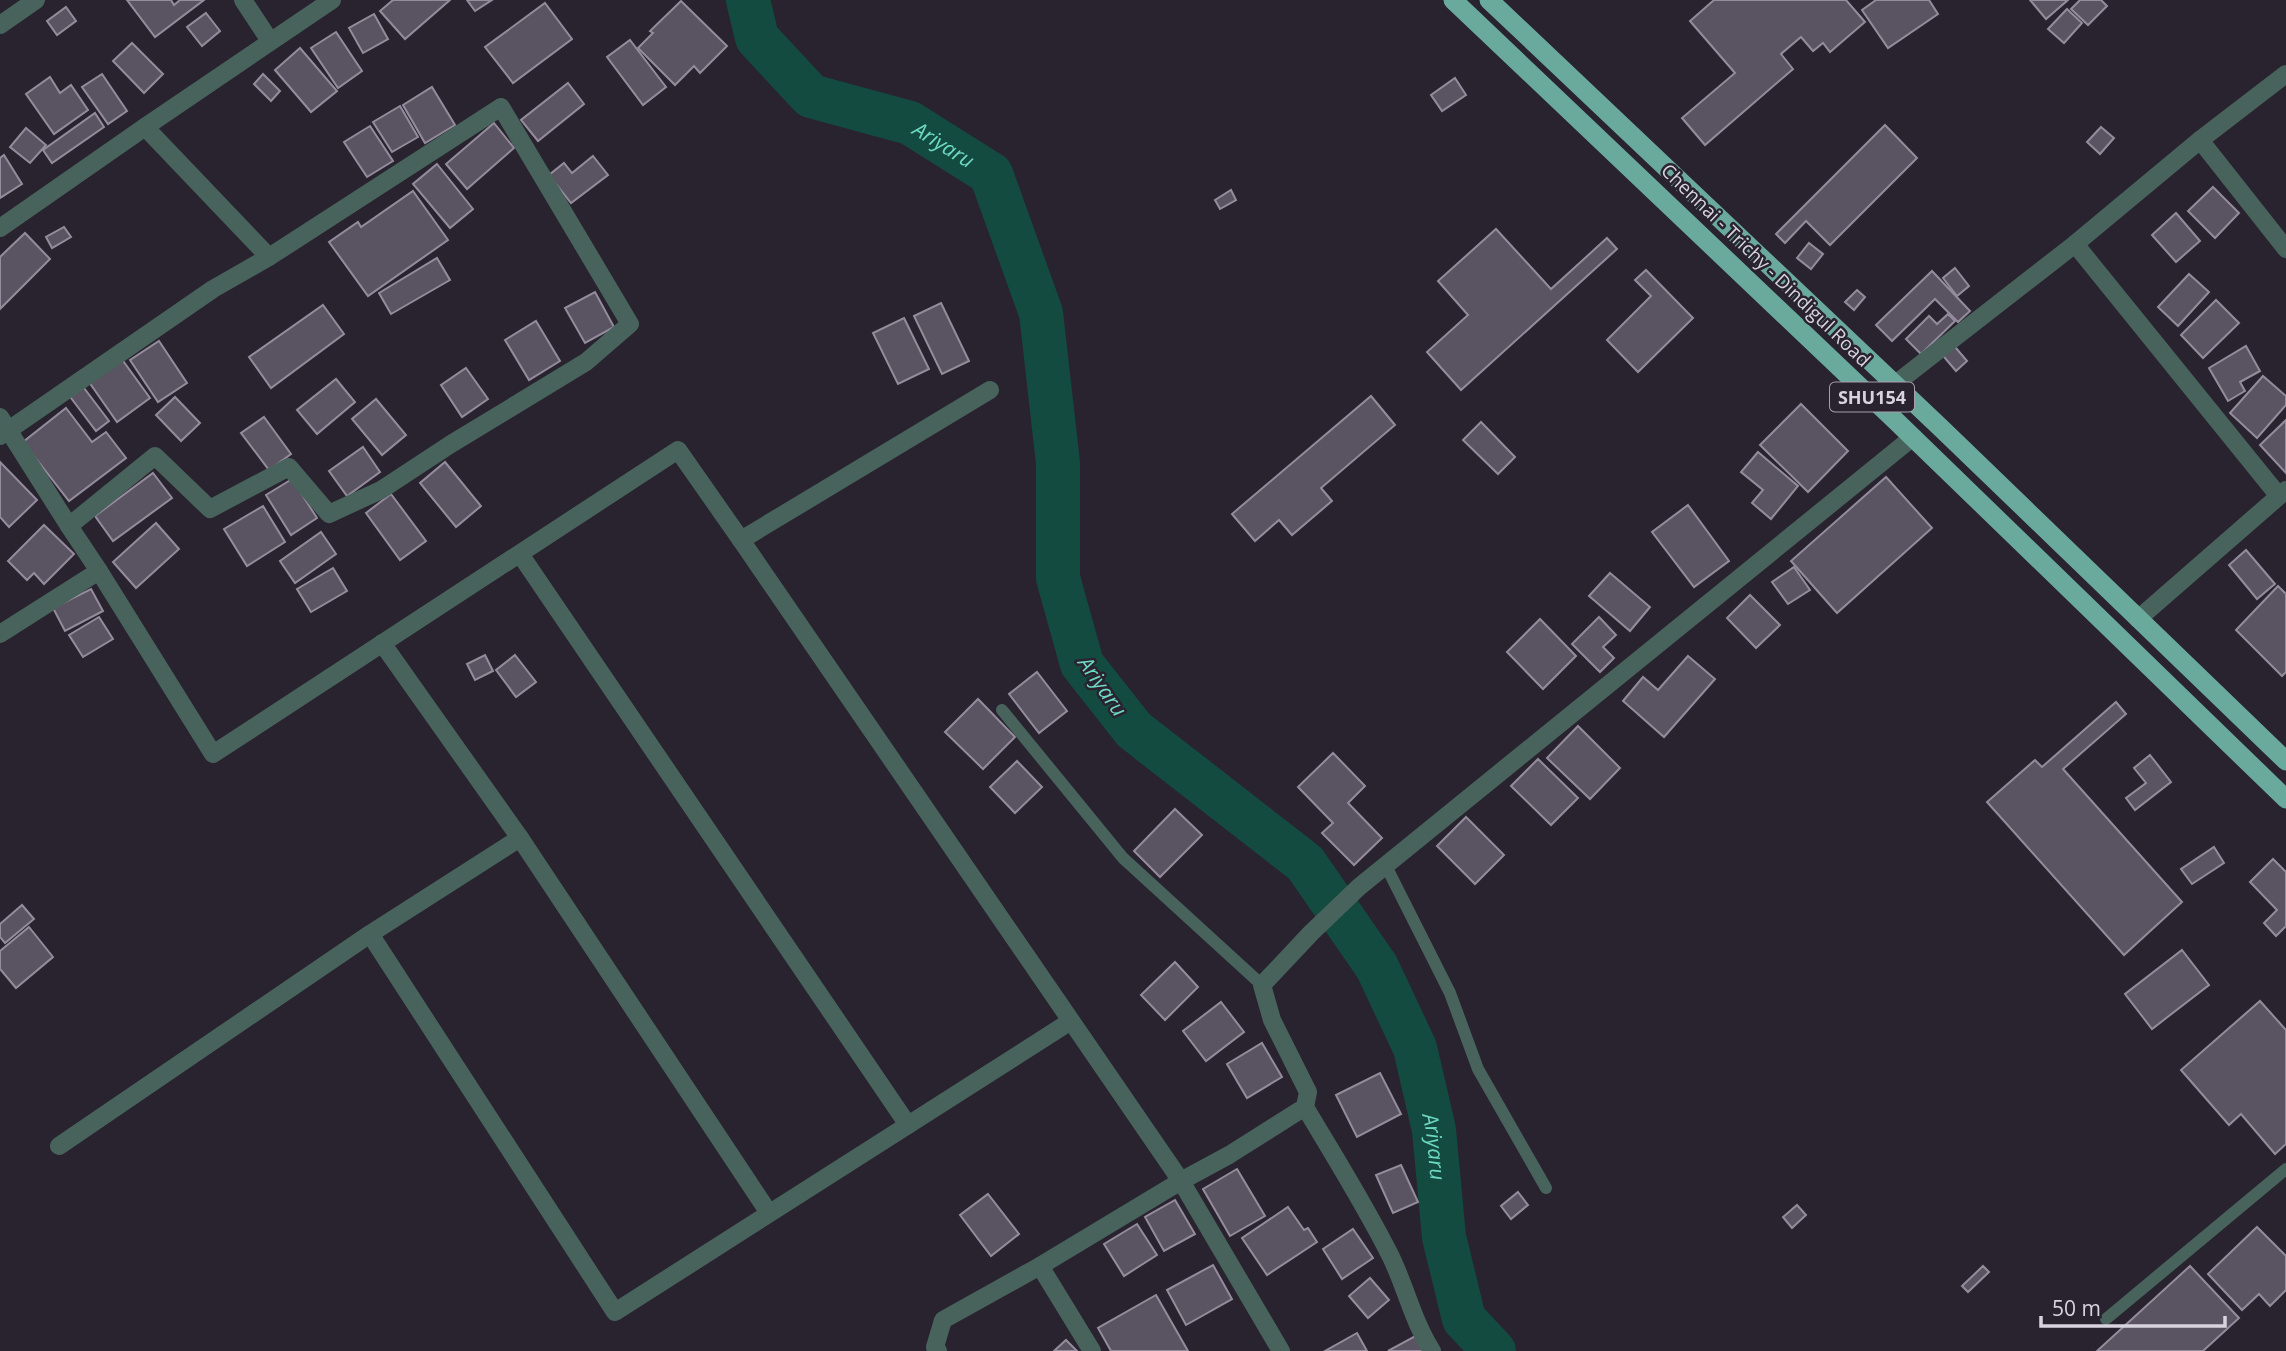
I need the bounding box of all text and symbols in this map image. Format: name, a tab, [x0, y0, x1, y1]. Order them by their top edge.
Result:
water label: Ariyaru	[906, 114, 980, 174]
street label: Chennai - Trichy - Dindigul Road	[1656, 158, 1876, 372]
road number: SHU154	[1830, 382, 1914, 412]
water label: Ariyaru	[1071, 649, 1134, 722]
water label: Ariyaru	[1416, 1108, 1453, 1181]
scale bar	[2041, 1284, 2225, 1328]
text: 50 m	[2052, 1294, 2101, 1322]

